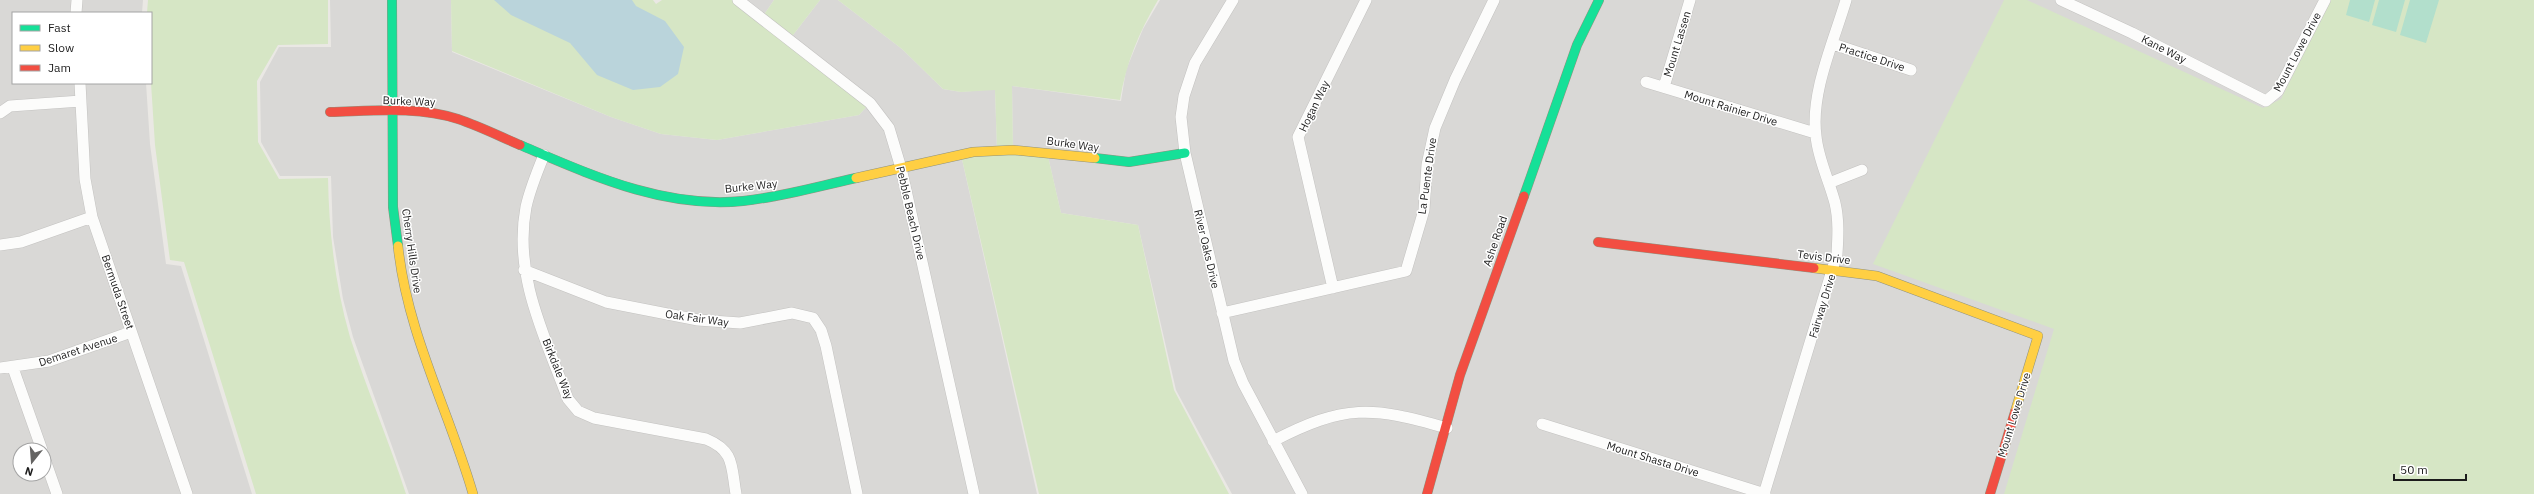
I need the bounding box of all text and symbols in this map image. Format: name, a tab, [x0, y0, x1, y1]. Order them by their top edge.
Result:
street label: Mount Lassen	[1660, 9, 1694, 79]
street label: Mount Lowe Drive	[2270, 10, 2324, 94]
legend	[12, 12, 152, 84]
text: Fast	[48, 20, 71, 35]
street label: Kane Way	[2139, 32, 2189, 66]
text: Slow	[48, 40, 74, 55]
street label: Practice Drive	[1837, 40, 1907, 74]
text: Jam	[48, 60, 71, 75]
street label: Hogan Way	[1296, 78, 1333, 134]
street label: Mount Rainier Drive	[1683, 87, 1779, 129]
street label: Burke Way	[382, 93, 436, 109]
street label: Burke Way	[1046, 133, 1101, 155]
street label: La Puente Drive	[1415, 137, 1439, 215]
street label: Pebble Beach Drive	[893, 165, 929, 261]
street label: Burke Way	[724, 176, 778, 196]
street label: Cherry Hills Drive	[399, 208, 425, 294]
street label: River Oaks Drive	[1191, 208, 1223, 290]
street label: Ashe Road	[1480, 214, 1510, 268]
street label: Tevis Drive	[1797, 247, 1851, 267]
street label: Bermuda Street	[99, 253, 137, 331]
street label: Fairway Drive	[1806, 272, 1838, 340]
street label: Oak Fair Way	[664, 307, 730, 329]
street label: Demaret Avenue	[37, 331, 119, 369]
street label: Birkdale Way	[539, 336, 577, 402]
street label: Mount Lowe Drive	[1994, 371, 2034, 459]
street label: Mount Shasta Drive	[1605, 438, 1701, 480]
north arrow	[12, 442, 52, 482]
scale bar	[2394, 456, 2466, 482]
text: 50 m	[2400, 462, 2428, 477]
text: N	[23, 464, 35, 479]

